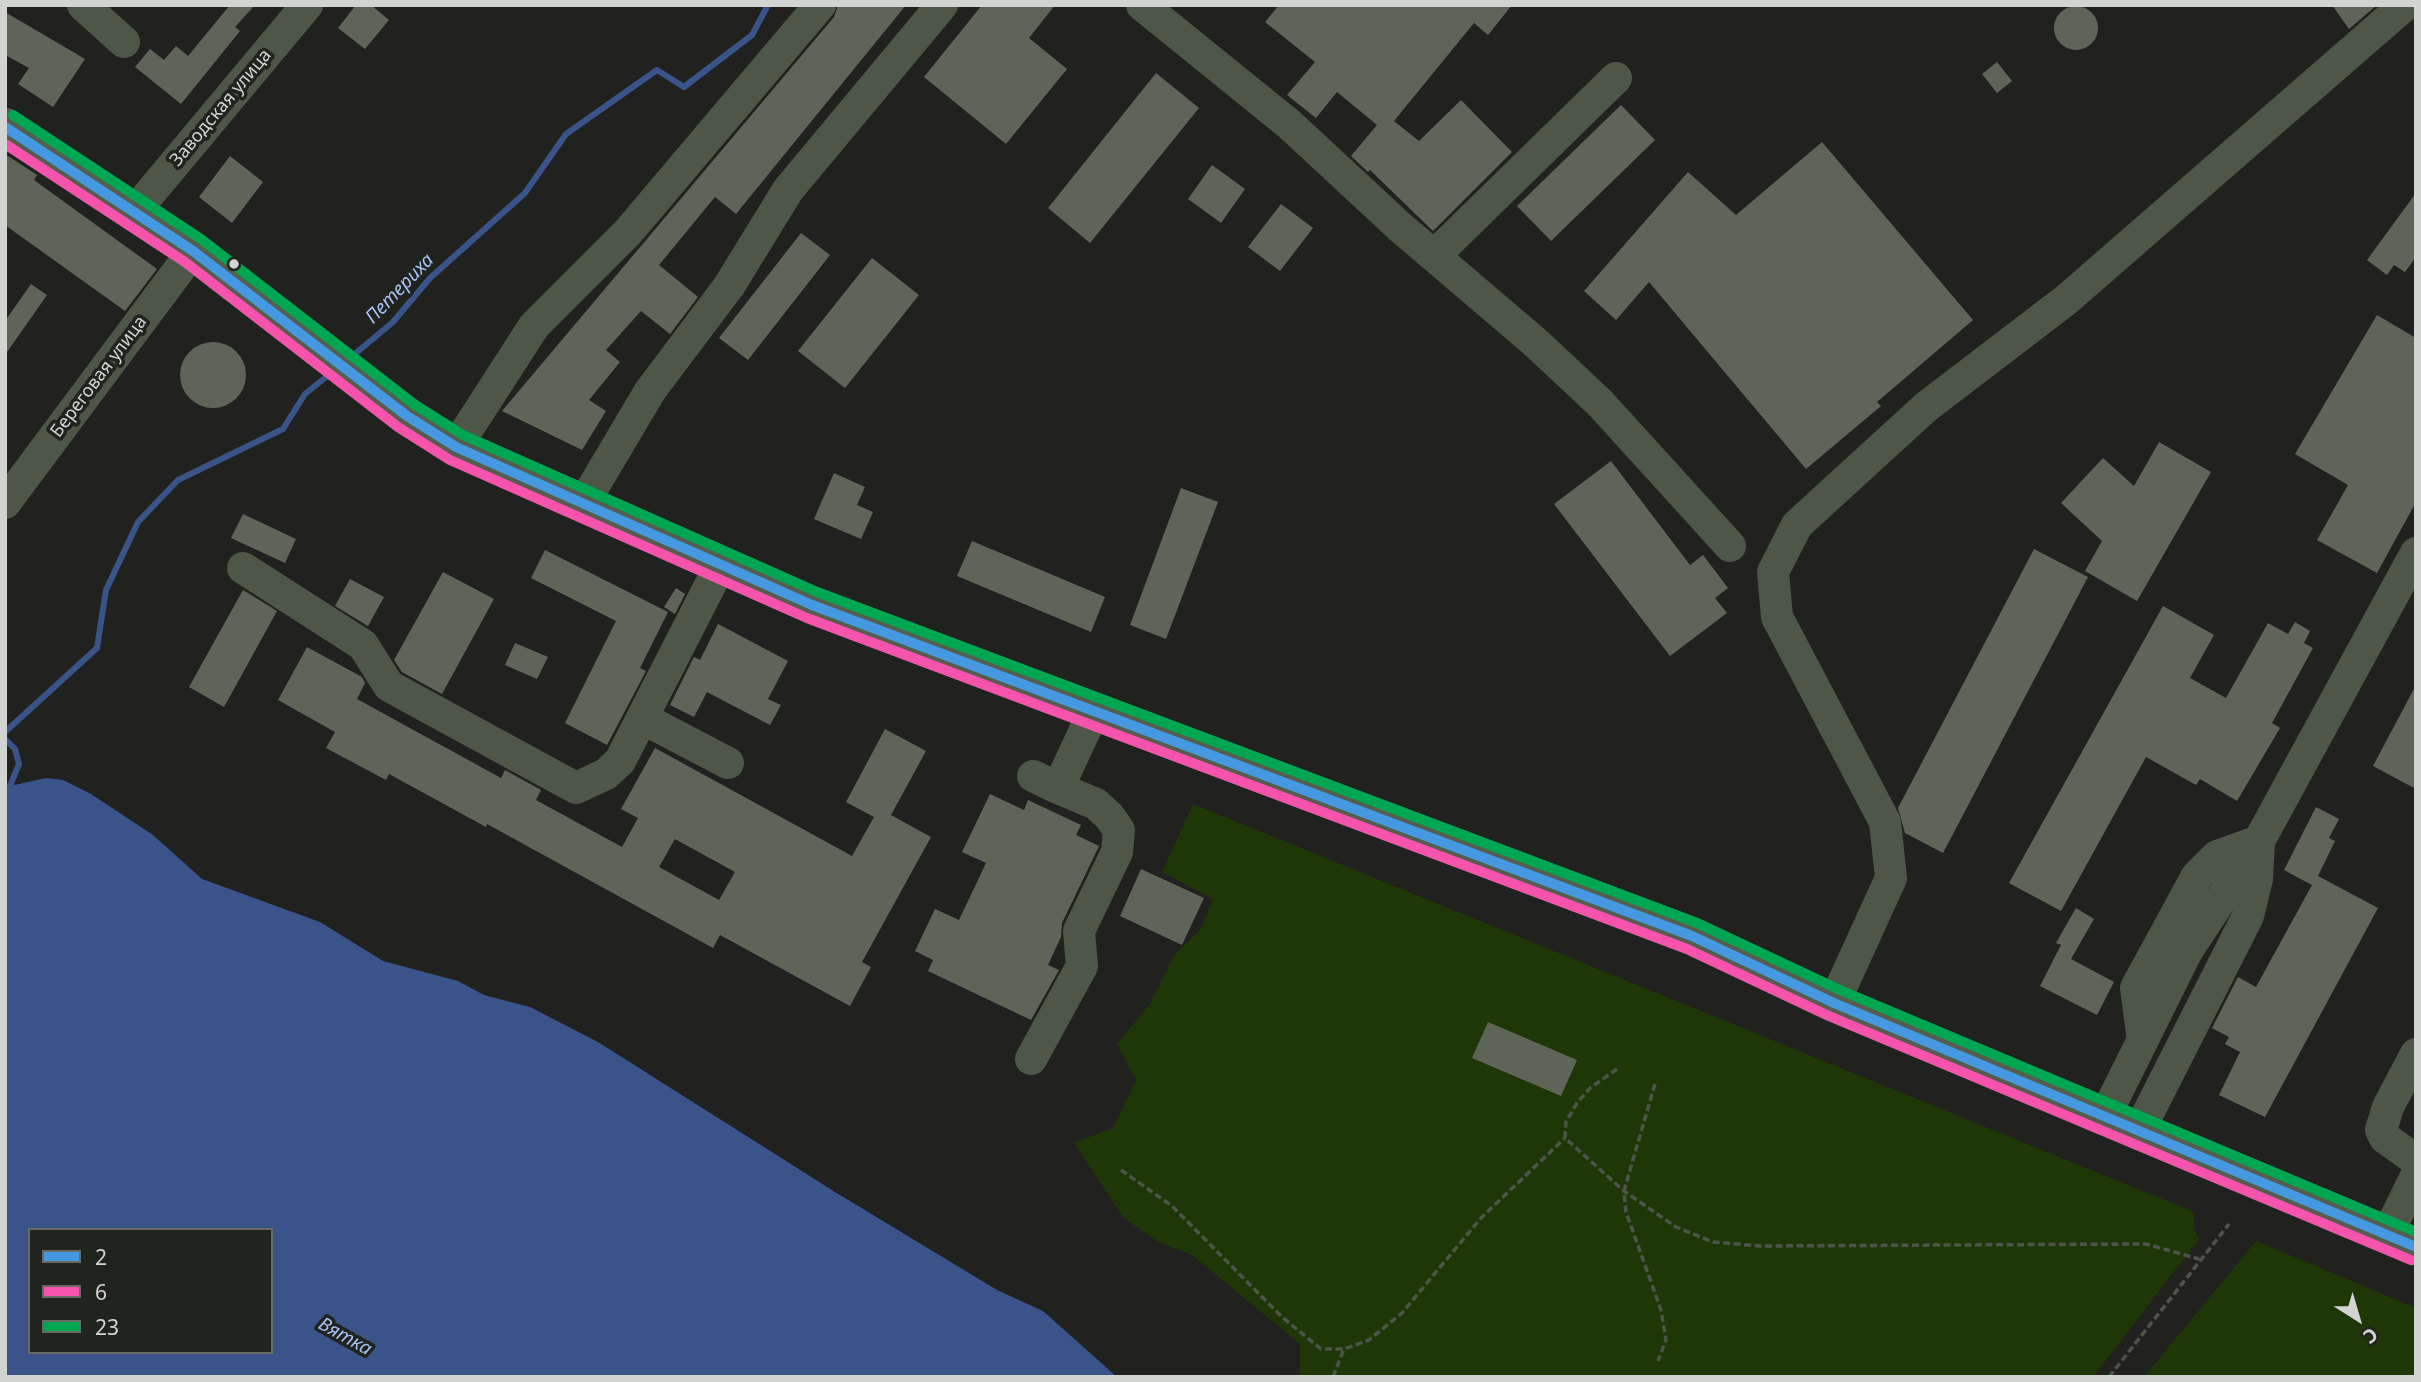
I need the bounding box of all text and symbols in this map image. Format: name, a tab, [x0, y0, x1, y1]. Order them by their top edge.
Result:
street label: Заводская улица	[166, 45, 276, 171]
water label: Петериха	[361, 249, 439, 329]
unlabelled marker	[227, 257, 241, 271]
street label: Береговая улица	[46, 312, 152, 442]
legend	[28, 1228, 273, 1354]
text: 2	[95, 1243, 107, 1271]
text: 6	[95, 1278, 107, 1306]
north arrow	[2323, 1284, 2393, 1354]
text: 23	[95, 1313, 119, 1341]
water label: Вятка	[314, 1313, 376, 1361]
text: С	[2358, 1322, 2383, 1350]

